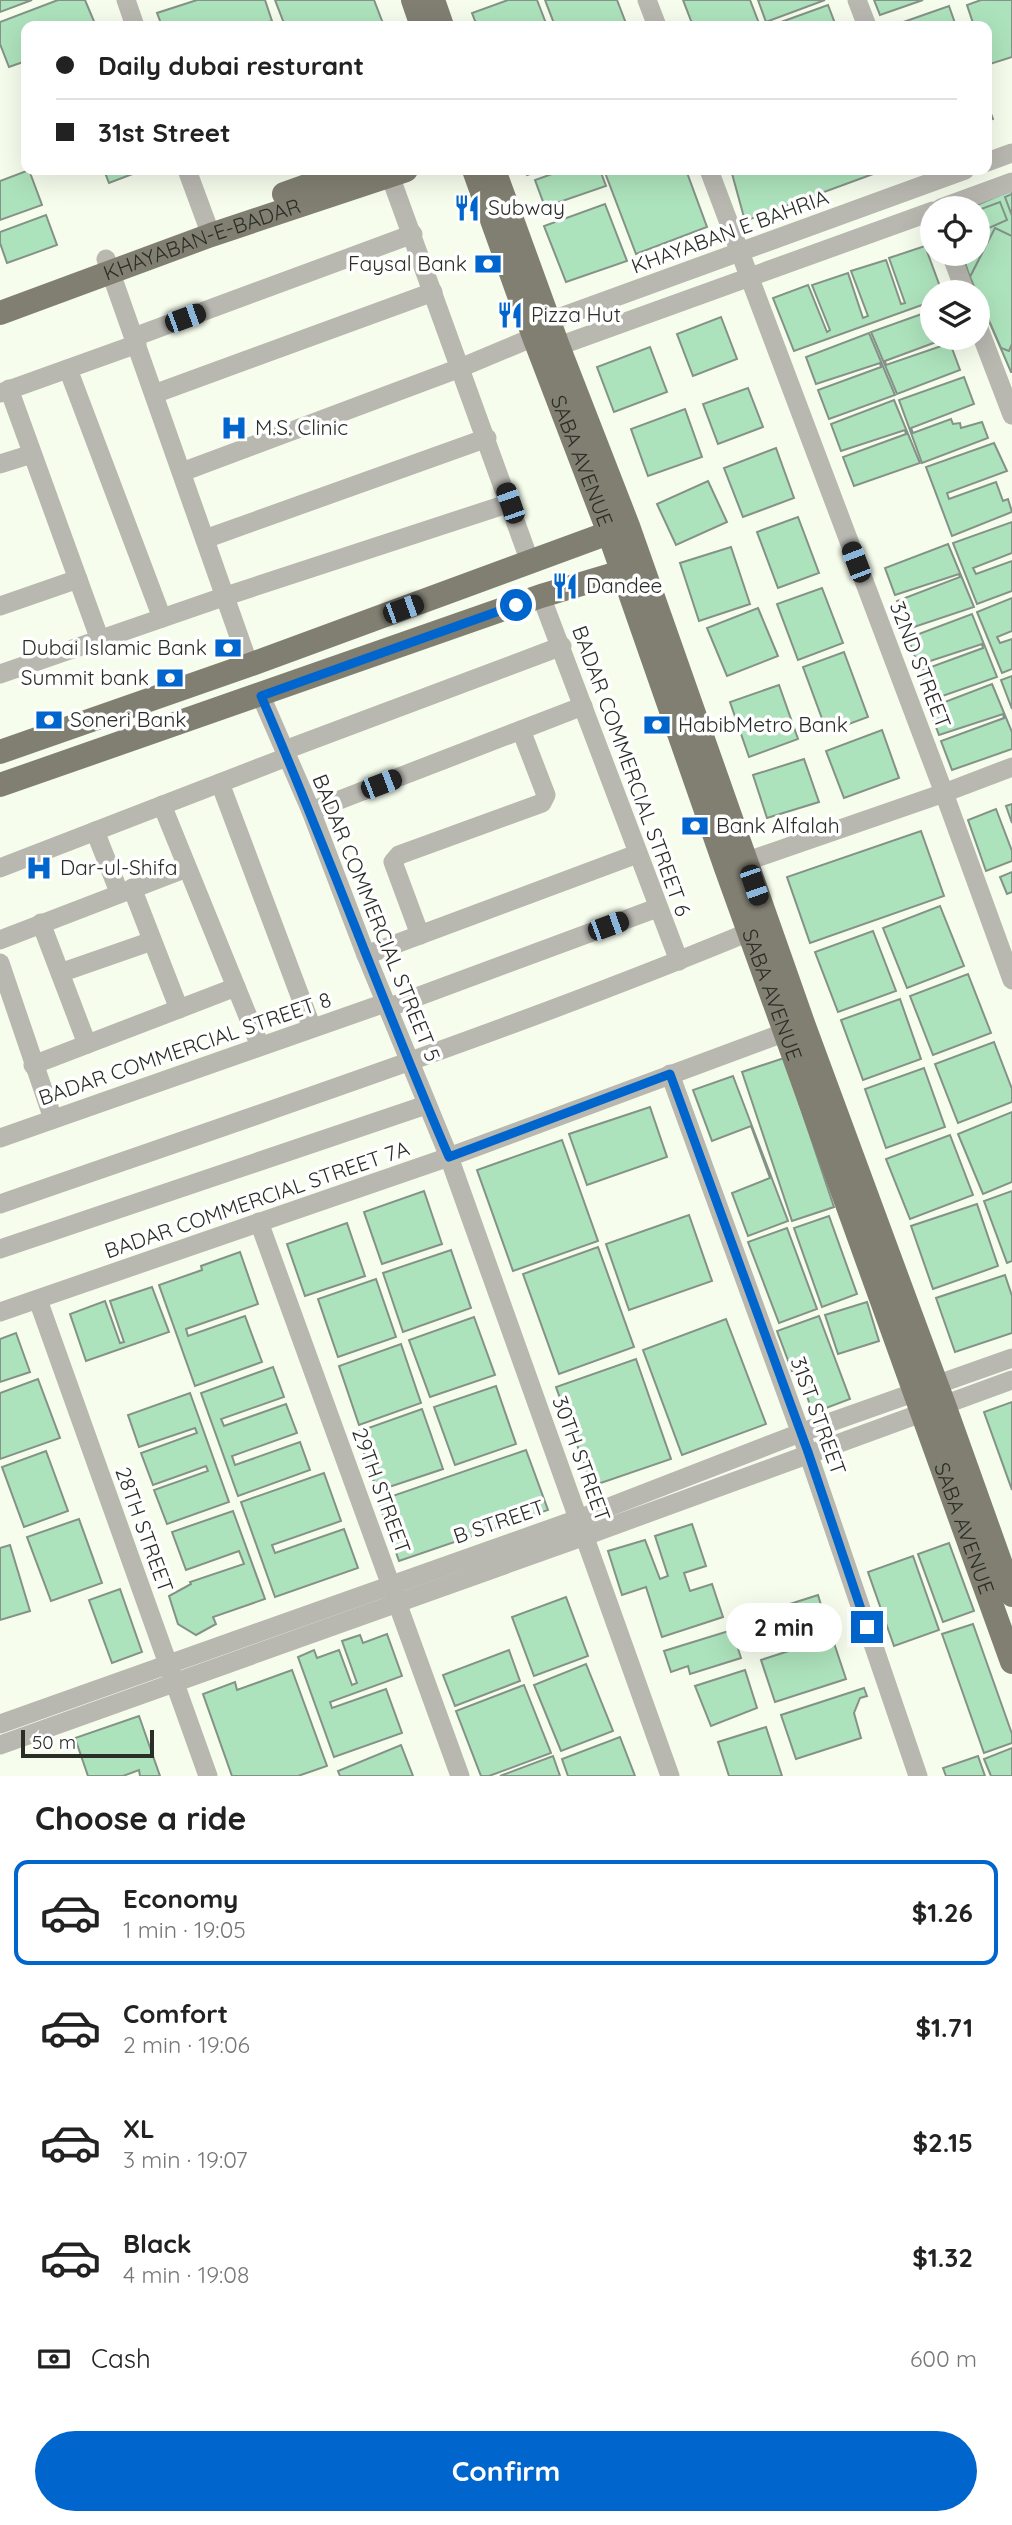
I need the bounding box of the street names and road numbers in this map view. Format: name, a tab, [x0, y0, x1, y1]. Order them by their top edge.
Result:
street label: KHAYABAN E BAHRIA	[628, 183, 832, 279]
street label: KHAYABAN-E-BADAR	[100, 192, 304, 286]
street label: SABA AVENUE	[545, 391, 619, 530]
street label: 32ND STREET	[885, 597, 957, 732]
street label: BADAR COMMERCIAL STREET 6	[567, 622, 697, 920]
street label: BADAR COMMERCIAL STREET 5	[307, 770, 447, 1065]
street label: SABA AVENUE	[737, 925, 808, 1064]
street label: BADAR COMMERCIAL STREET 8	[35, 986, 334, 1110]
street label: BADAR COMMERCIAL STREET 7A	[101, 1135, 412, 1264]
street label: 31ST STREET	[786, 1353, 852, 1478]
street label: 30TH STREET	[547, 1392, 617, 1525]
street label: 29TH STREET	[347, 1424, 417, 1557]
street label: SABA AVENUE	[929, 1459, 1000, 1597]
street label: 28TH STREET	[110, 1463, 180, 1596]
street label: B STREET	[450, 1493, 548, 1549]

